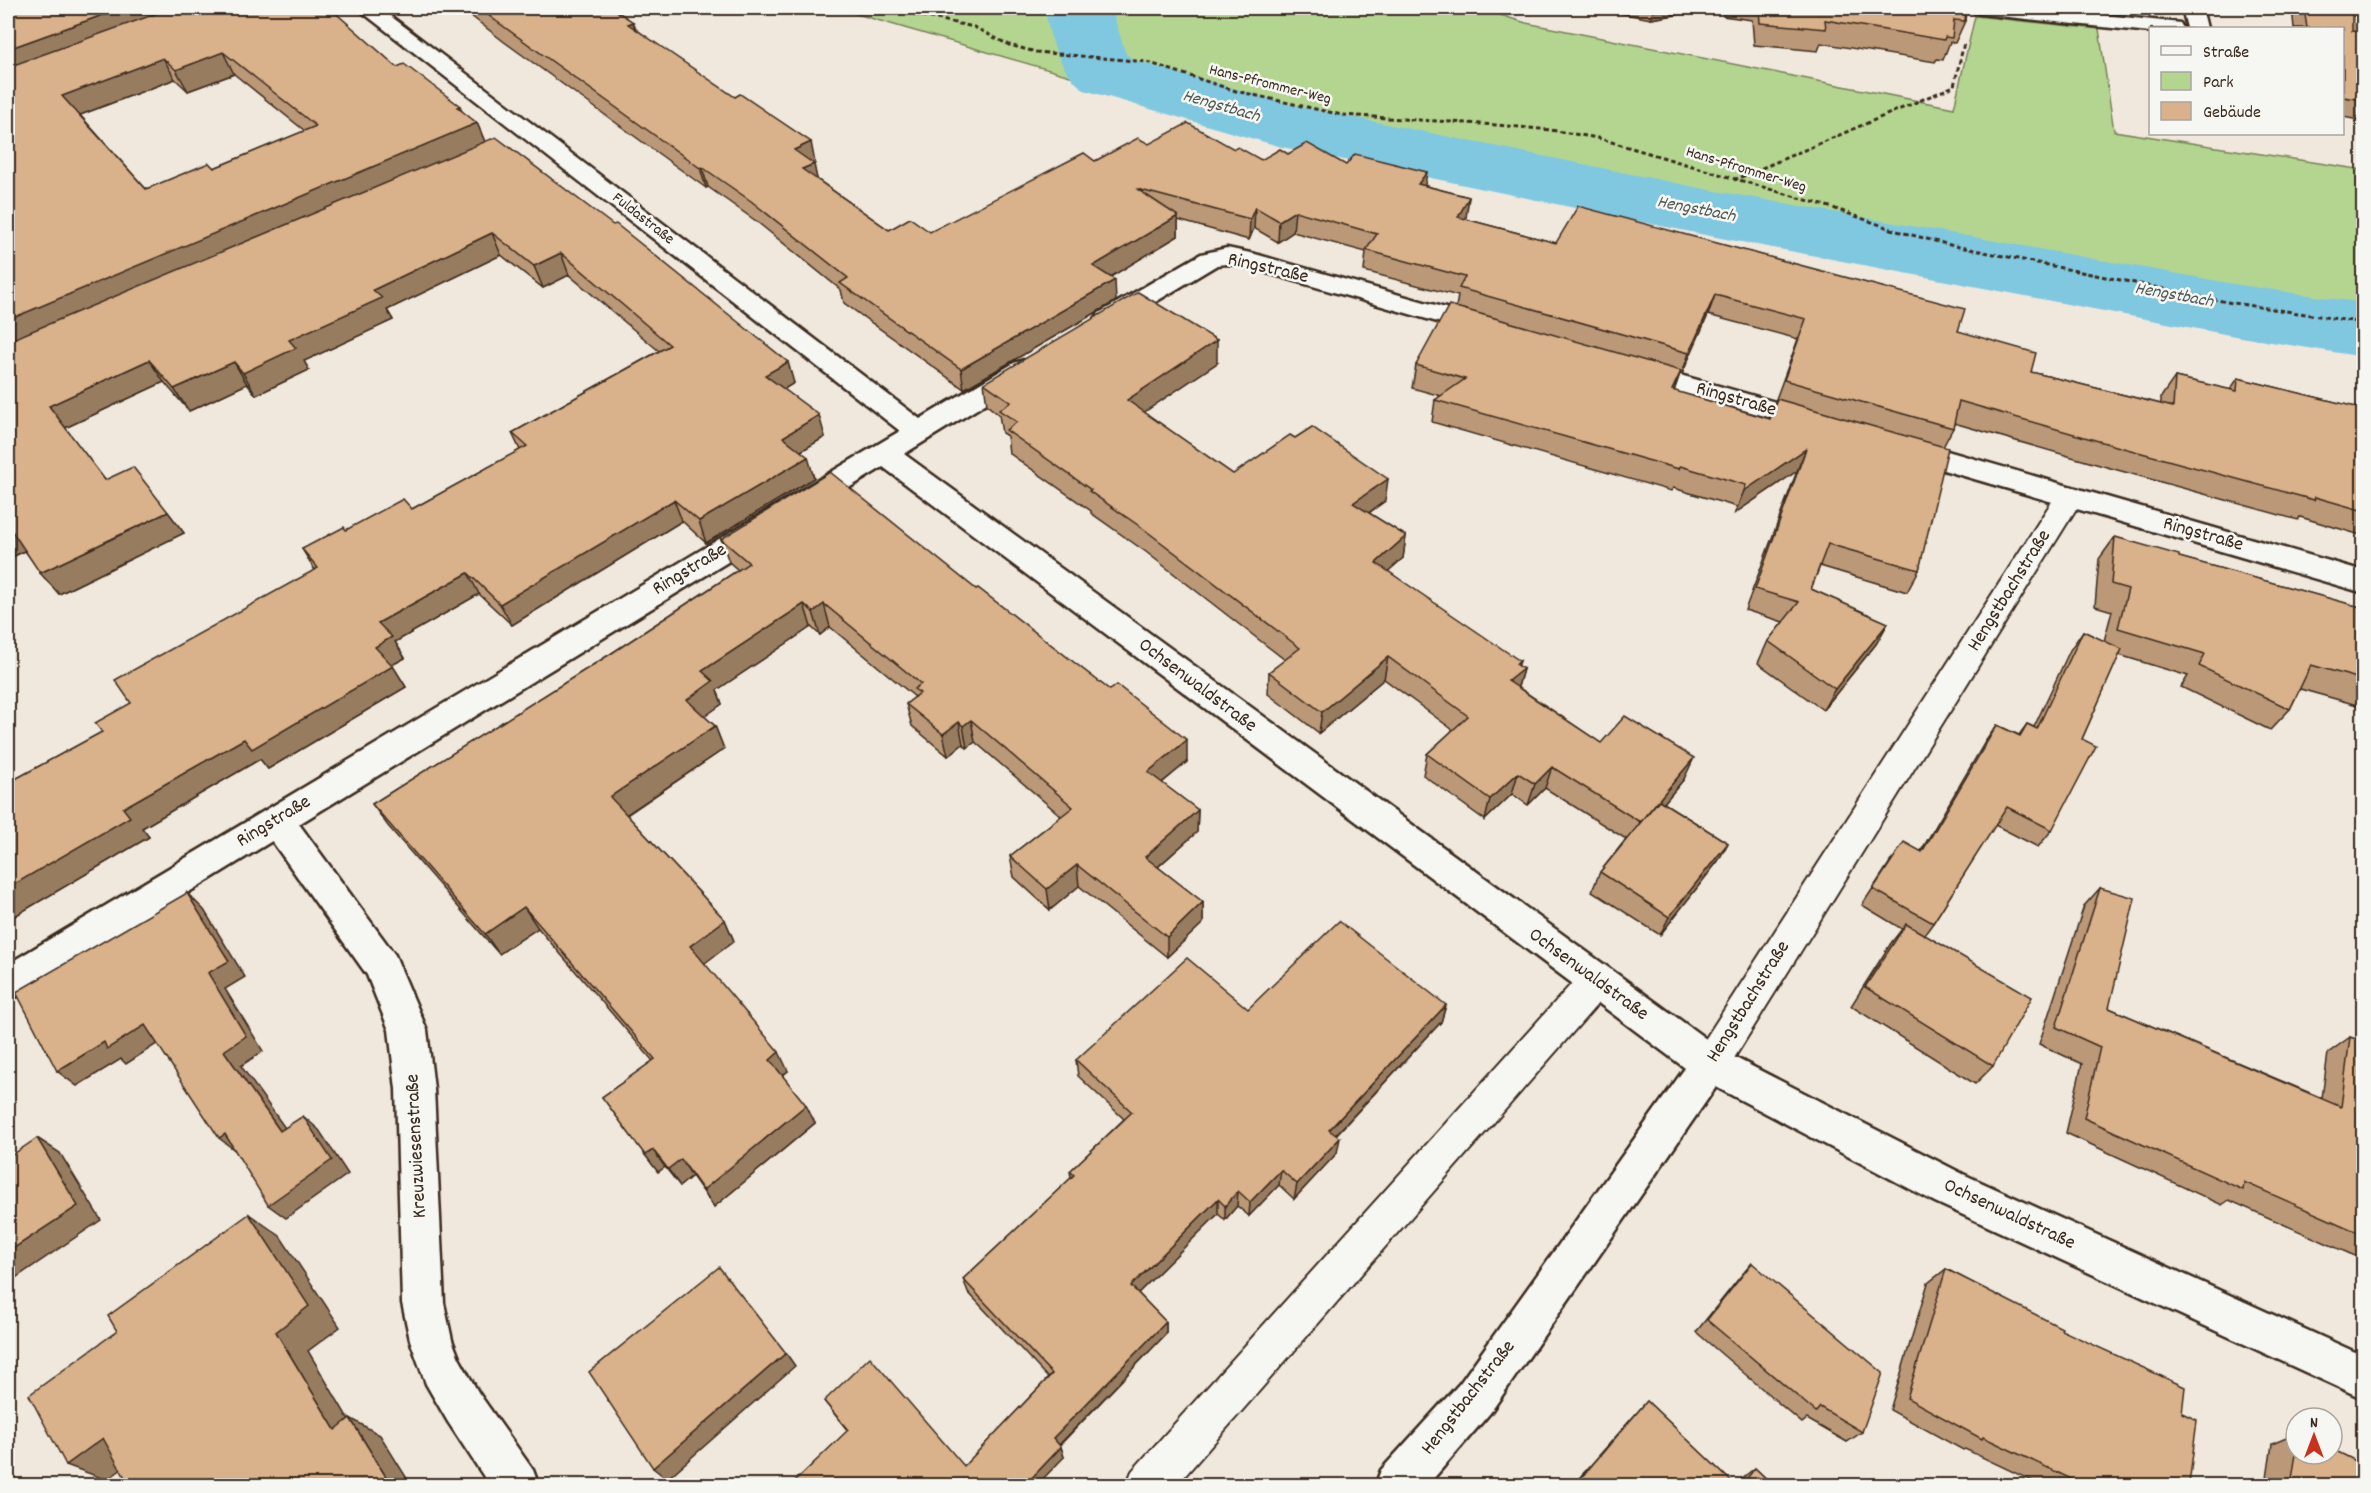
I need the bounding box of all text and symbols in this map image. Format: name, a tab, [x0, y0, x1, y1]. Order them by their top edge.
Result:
legend	[2149, 27, 2344, 135]
text: Straße	[2203, 41, 2249, 66]
street label: Hans-Pfrommer-Weg	[1207, 59, 1333, 111]
text: Park	[2203, 71, 2234, 96]
water label: Hengstbach	[1179, 84, 1263, 130]
text: Gebäude	[2203, 101, 2261, 126]
street label: Hans-Pfrommer-Weg	[1683, 141, 1809, 199]
street label: Fuldastraße	[607, 187, 679, 251]
water label: Hengstbach	[1655, 190, 1738, 230]
street label: Ringstraße	[1225, 246, 1311, 292]
water label: Hengstbach	[2133, 277, 2216, 315]
street label: Ringstraße	[1693, 375, 1780, 425]
street label: Ringstraße	[2160, 510, 2247, 560]
street label: Hengstbachstraße	[1961, 524, 2059, 657]
street label: Ringstraße	[648, 537, 733, 603]
street label: Ochsenwaldstraße	[1132, 632, 1262, 740]
street label: Ringstraße	[232, 789, 317, 855]
street label: Ochsenwaldstraße	[1522, 922, 1654, 1028]
street label: Hengstbachstraße	[1700, 935, 1798, 1068]
street label: Kreuzwiesenstraße	[399, 1073, 435, 1219]
street label: Ochsenwaldstraße	[1939, 1172, 2080, 1258]
street label: Hengstbachstraße	[1415, 1334, 1523, 1461]
north arrow	[2284, 1406, 2344, 1466]
text: N	[2310, 1412, 2318, 1435]

